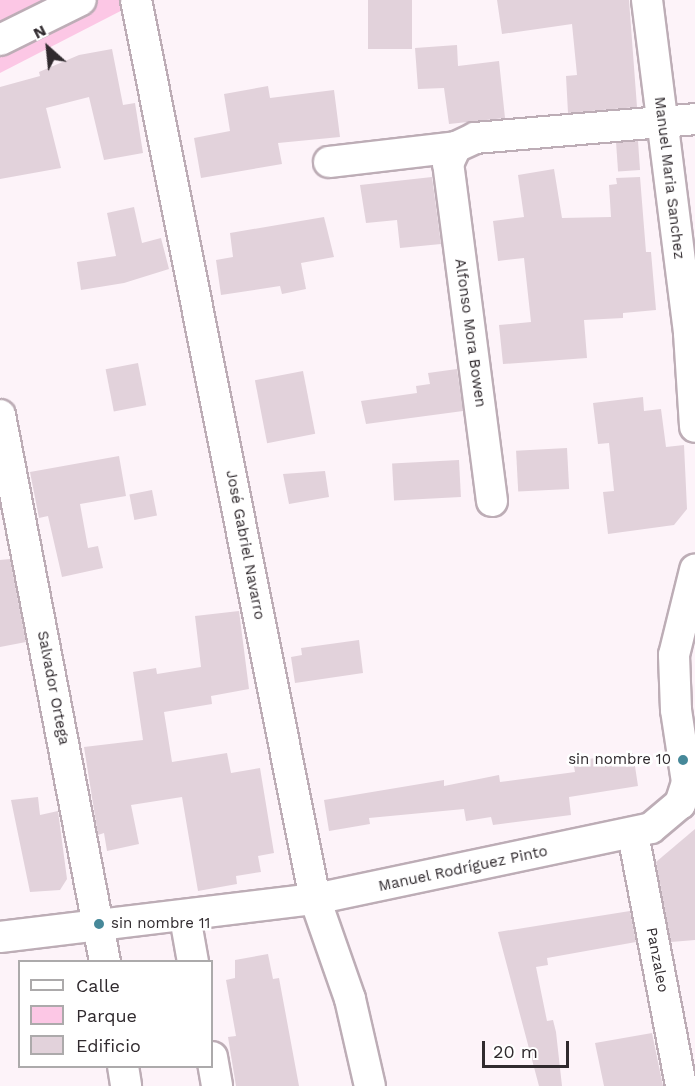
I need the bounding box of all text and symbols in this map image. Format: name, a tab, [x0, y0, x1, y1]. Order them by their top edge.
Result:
north arrow	[18, 18, 78, 78]
text: N	[30, 20, 49, 43]
street label: Manuel Maria Sanchez	[650, 95, 688, 261]
street label: Alfonso Mora Bowen	[451, 257, 489, 409]
street label: José Gabriel Navarro	[222, 468, 268, 622]
street label: Salvador Ortega	[33, 629, 73, 747]
place label: sin nombre 10	[568, 751, 671, 769]
marker: sin nombre 10	[676, 753, 690, 767]
street label: Manuel Rodríguez Pinto	[377, 842, 549, 896]
place label: sin nombre 11	[111, 915, 211, 933]
marker: sin nombre 11	[92, 917, 106, 931]
street label: Panzaleo	[642, 926, 672, 994]
legend	[18, 960, 213, 1068]
text: Calle	[76, 975, 120, 996]
text: Parque	[76, 1005, 137, 1026]
scale bar	[485, 1029, 572, 1067]
text: Edificio	[76, 1035, 141, 1056]
text: 20 m	[493, 1041, 538, 1062]

